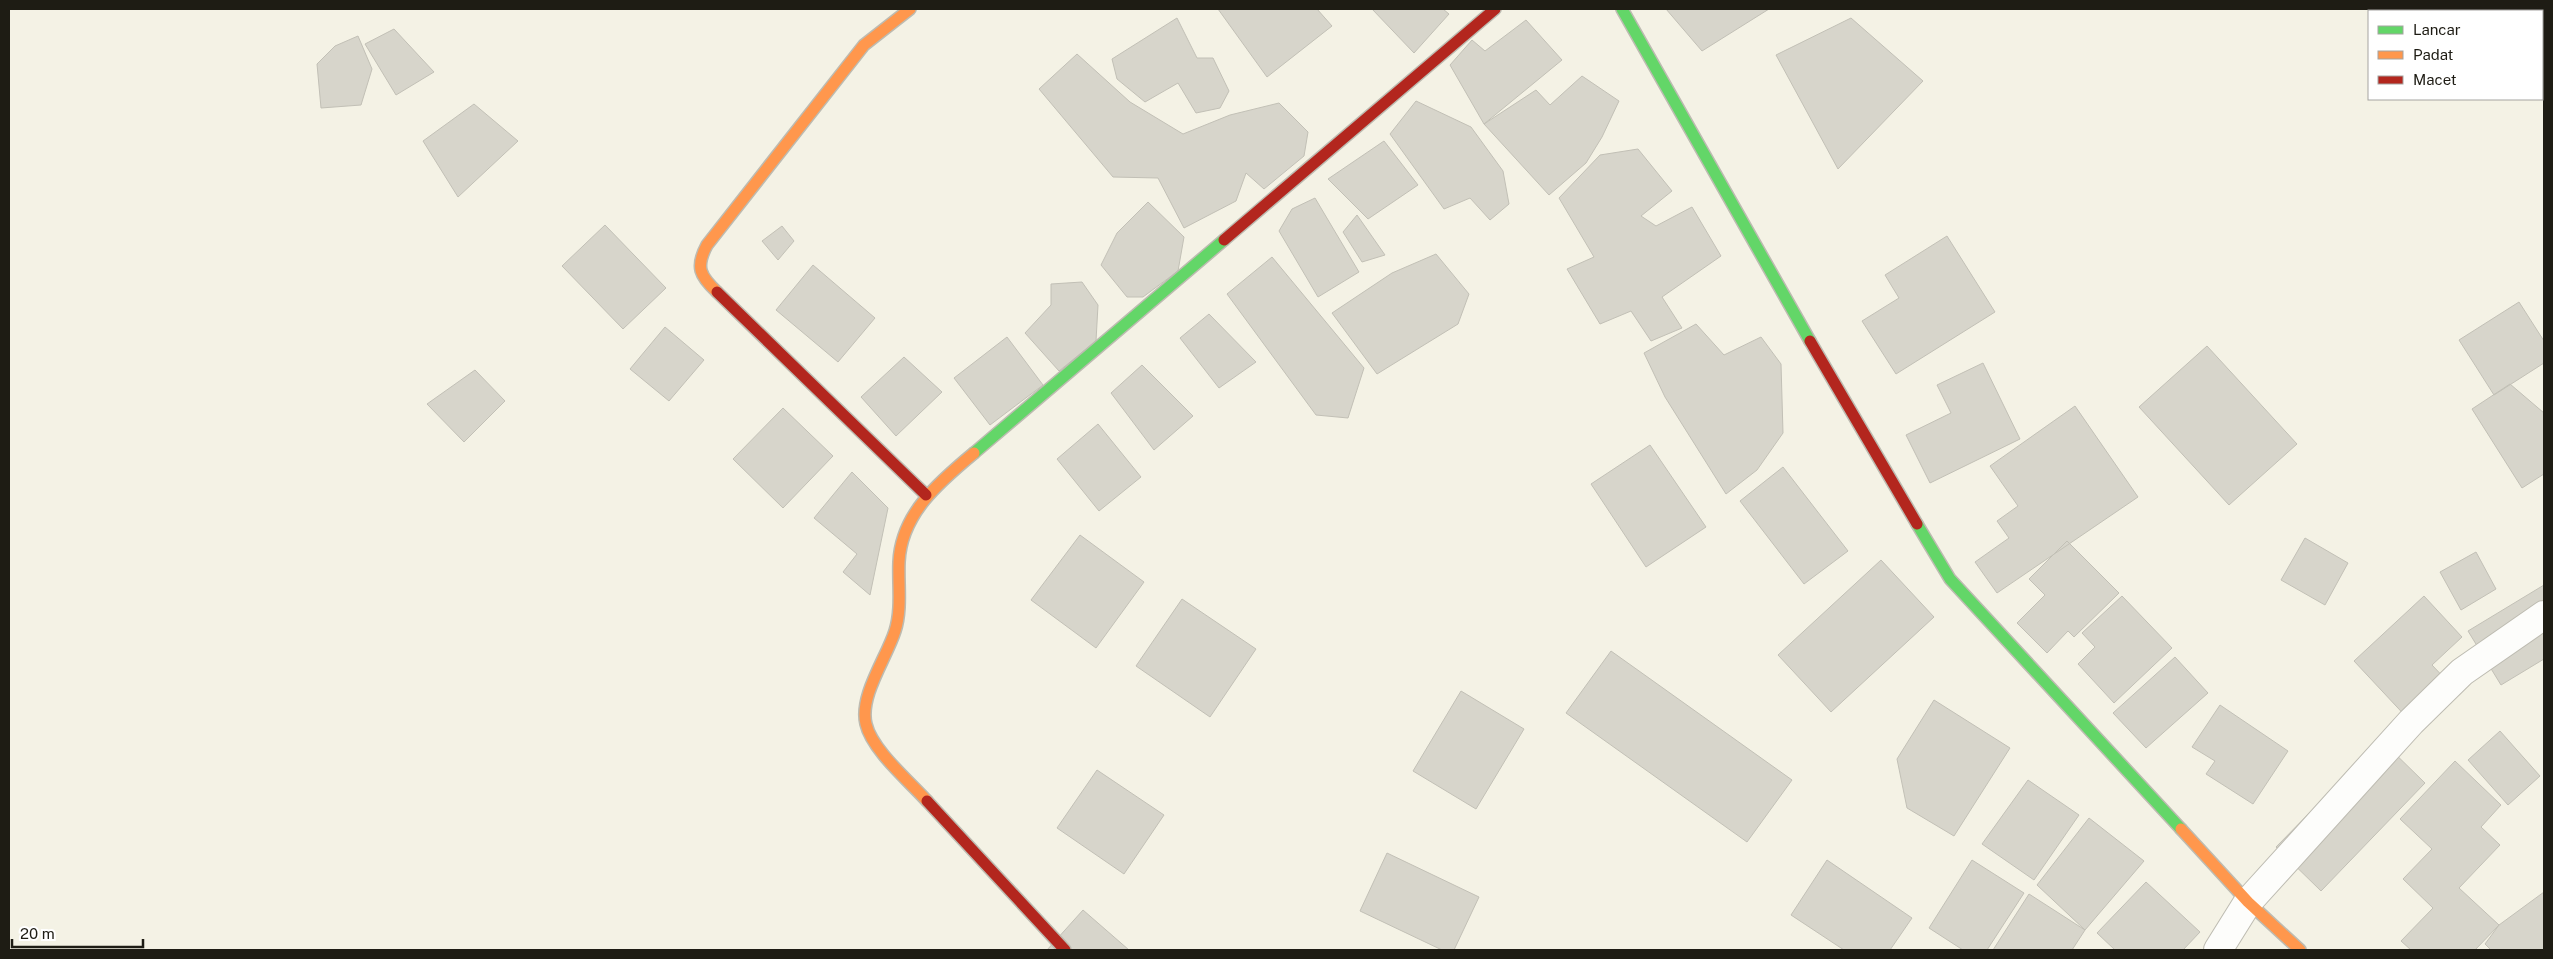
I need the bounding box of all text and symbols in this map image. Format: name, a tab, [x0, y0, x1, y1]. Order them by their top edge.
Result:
legend	[2368, 10, 2543, 100]
text: Lancar	[2413, 21, 2461, 38]
text: Padat	[2413, 46, 2454, 63]
text: Macet	[2413, 71, 2457, 88]
scale bar	[12, 916, 144, 948]
text: 20 m	[20, 925, 55, 942]

